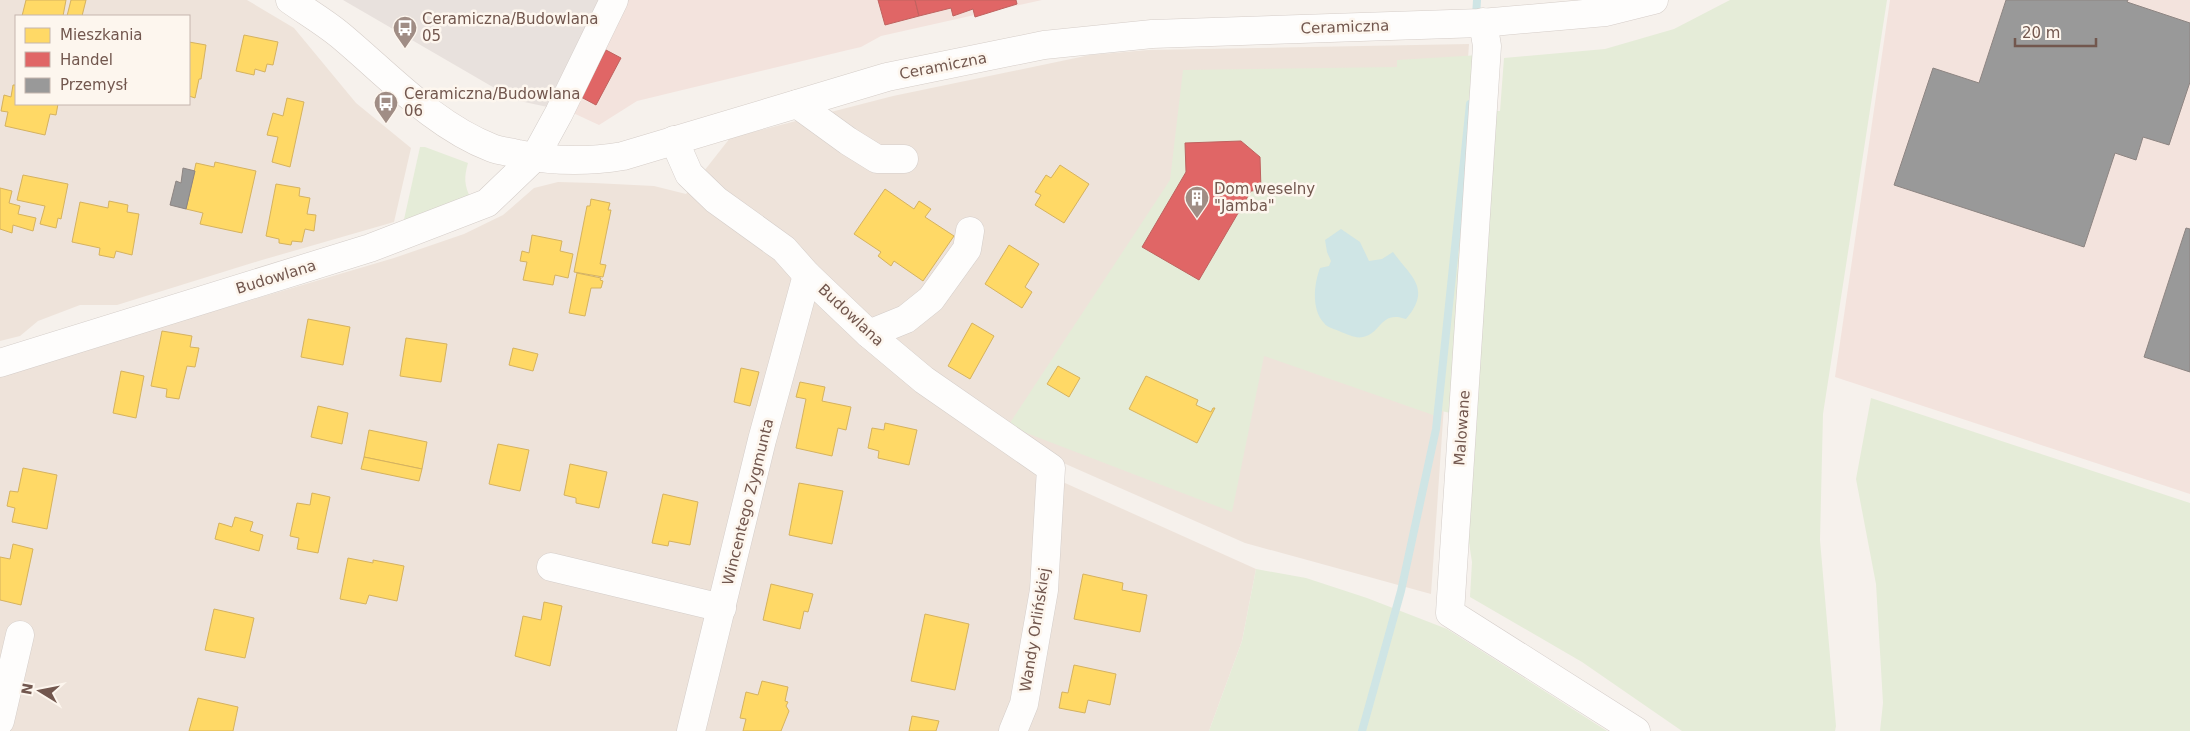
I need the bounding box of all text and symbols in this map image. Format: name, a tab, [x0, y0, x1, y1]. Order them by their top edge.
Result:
place label: Ceramiczna/Budowlana 05	[422, 10, 599, 45]
legend	[15, 15, 190, 105]
bus stop icon: Ceramiczna/Budowlana 05	[392, 15, 418, 49]
scale bar	[2015, 15, 2096, 47]
street label: Ceramiczna	[1300, 16, 1390, 38]
text: 20 m	[2022, 24, 2060, 42]
text: Mieszkania	[60, 26, 143, 44]
street label: Ceramiczna	[898, 49, 988, 83]
text: Handel	[60, 51, 113, 69]
text: Przemysł	[60, 76, 128, 94]
place label: Ceramiczna/Budowlana 06	[404, 85, 581, 120]
bus stop icon: Ceramiczna/Budowlana 06	[373, 90, 399, 124]
place label: Dom weselny "Jamba"	[1214, 180, 1315, 215]
building icon: Dom weselny "Jamba"	[1184, 185, 1210, 219]
street label: Budowlana	[234, 256, 318, 298]
street label: Budowlana	[815, 280, 887, 350]
street label: Malowane	[1450, 390, 1474, 466]
street label: Wincentego Zygmunta	[719, 417, 777, 587]
street label: Wandy Orlińskiej	[1016, 567, 1054, 693]
north arrow	[15, 666, 65, 716]
text: N	[18, 682, 36, 696]

